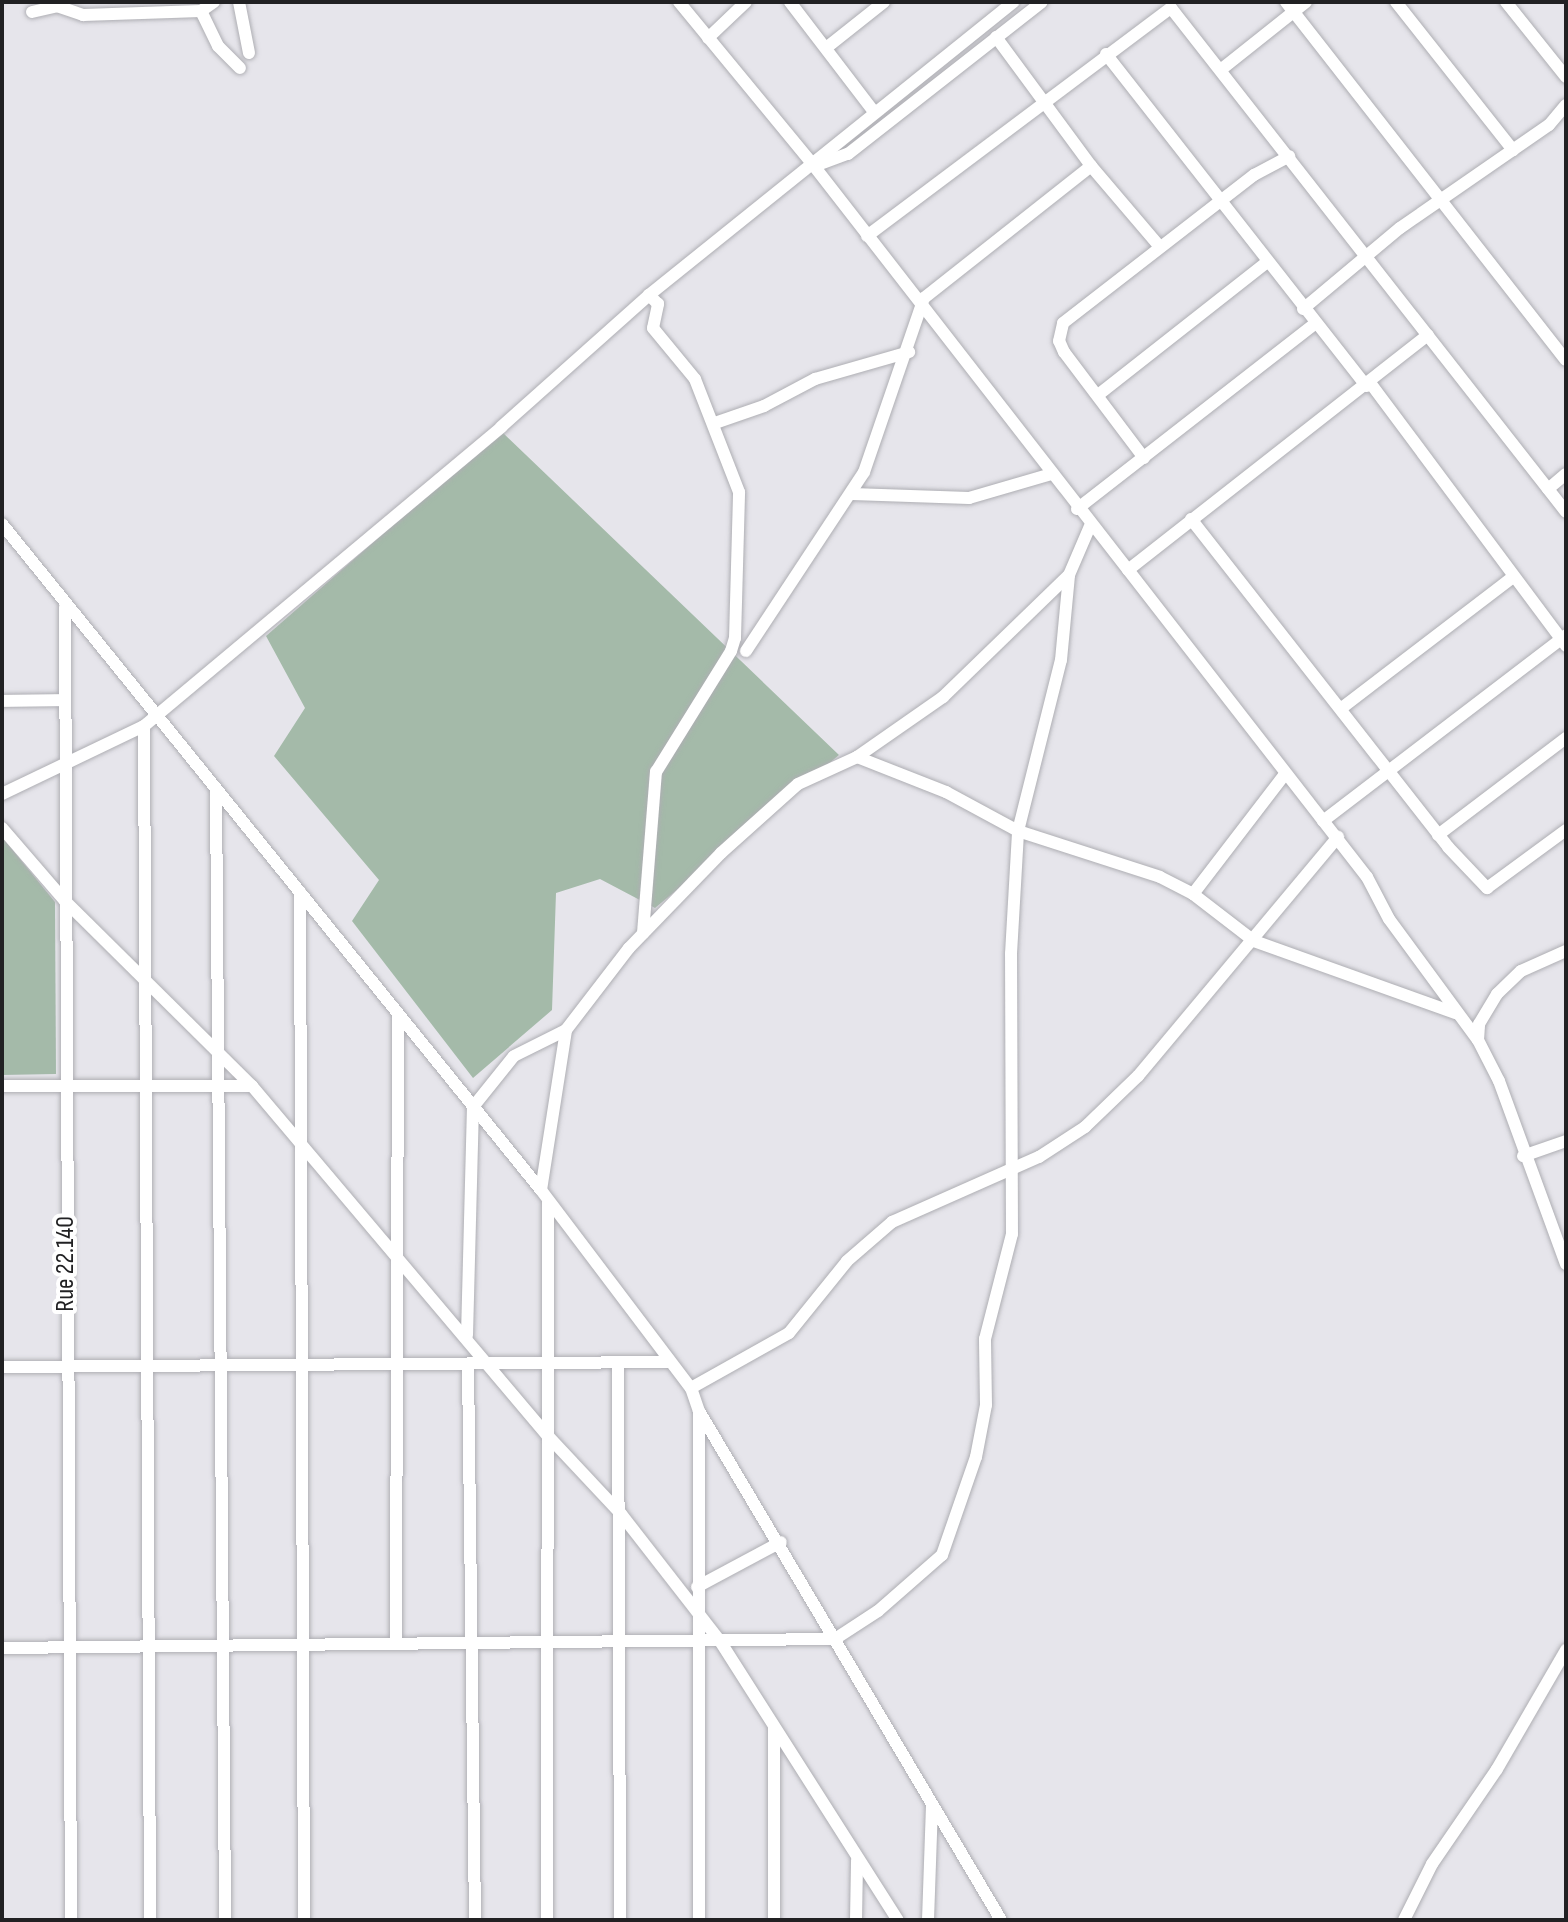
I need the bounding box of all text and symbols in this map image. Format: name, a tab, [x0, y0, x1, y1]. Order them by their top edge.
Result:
street label: Rue 22.140	[50, 1216, 82, 1312]

